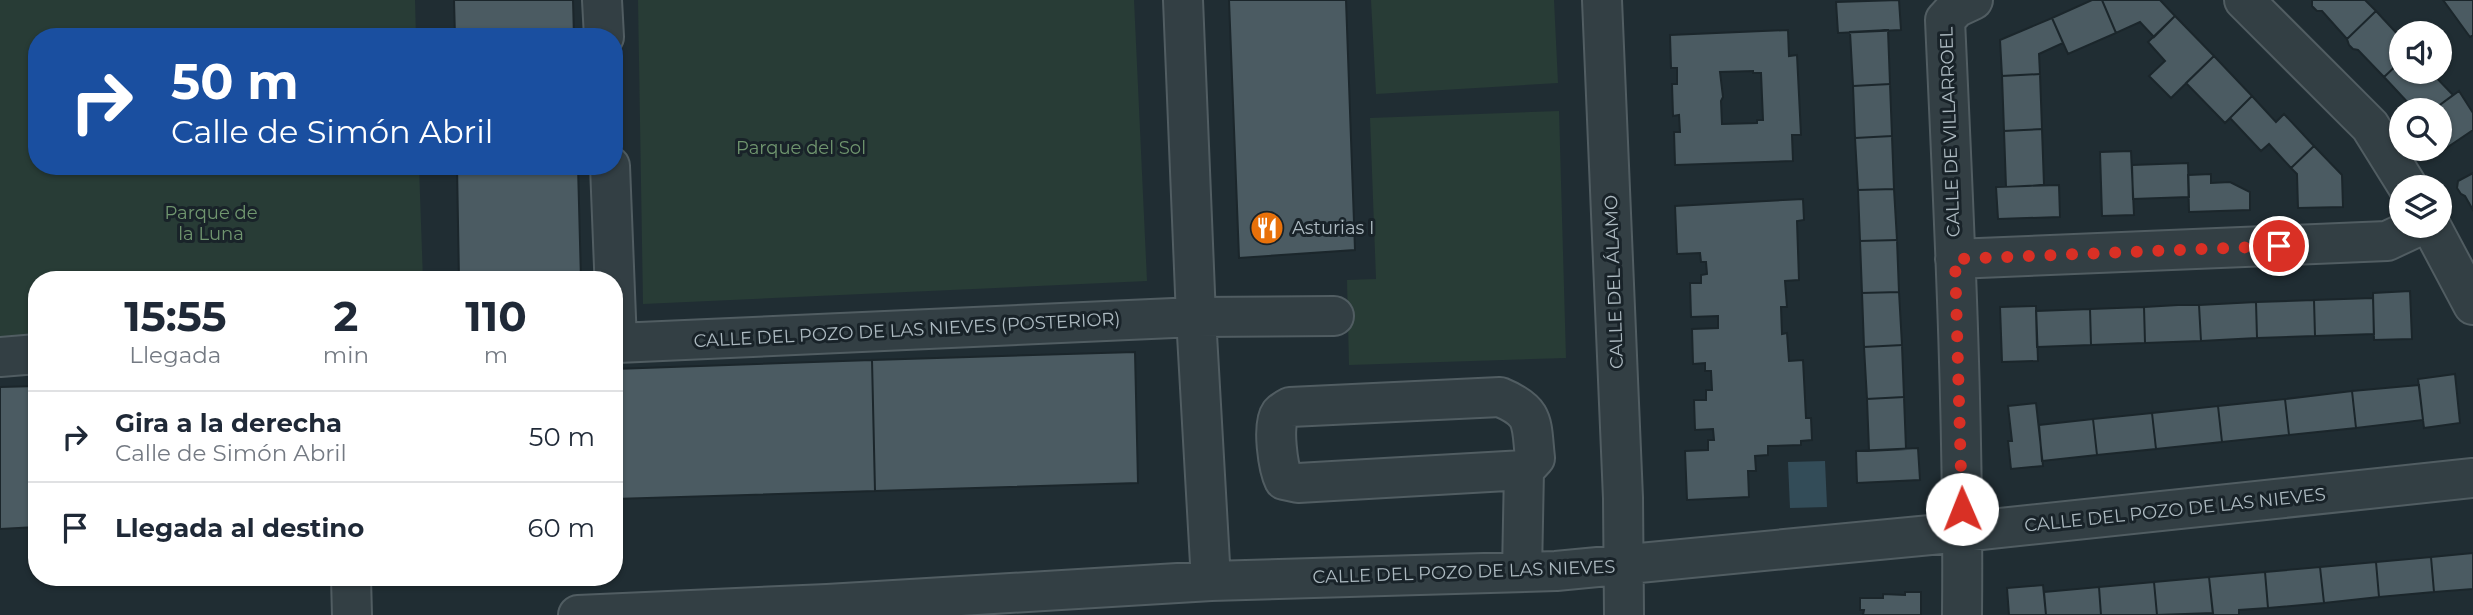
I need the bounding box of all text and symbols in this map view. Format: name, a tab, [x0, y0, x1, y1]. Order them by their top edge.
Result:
map controls	[2389, 21, 2452, 238]
button: sound	[2389, 21, 2452, 84]
street label: CALLE DE VILLARROEL	[1935, 26, 1965, 238]
text: 50 m	[171, 52, 299, 111]
icon: right	[56, 56, 147, 147]
button: search	[2389, 98, 2452, 161]
text: Calle de Simón Abril	[171, 112, 493, 151]
park label: Parque del Sol	[736, 137, 866, 159]
button: layers	[2389, 175, 2452, 238]
street label: CALLE DEL ÁLAMO	[1600, 195, 1628, 369]
park label: Parque de la Luna	[164, 202, 258, 245]
restaurant icon: Asturias I	[1248, 209, 1286, 247]
pin	[2249, 216, 2309, 276]
place label: Asturias I	[1292, 217, 1374, 239]
icon: arrive	[2260, 227, 2298, 265]
text: 15:55	[124, 290, 227, 342]
text: 2	[333, 290, 358, 342]
text: 110	[465, 290, 527, 342]
street label: CALLE DEL POZO DE LAS NIEVES (POSTERIOR)	[693, 308, 1121, 352]
text: Llegada	[129, 341, 221, 369]
text: min	[323, 341, 369, 369]
text: m	[484, 341, 508, 369]
text: Gira a la derecha	[115, 407, 342, 439]
icon: right	[56, 418, 94, 456]
text: 50 m	[529, 421, 595, 453]
text: Calle de Simón Abril	[115, 439, 347, 467]
position arrow	[1925, 472, 1999, 546]
street label: CALLE DEL POZO DE LAS NIEVES	[2023, 483, 2327, 537]
icon: arrive	[56, 509, 94, 547]
text: Llegada al destino	[115, 512, 364, 544]
text: 60 m	[528, 512, 595, 544]
street label: CALLE DEL POZO DE LAS NIEVES	[1312, 556, 1616, 588]

